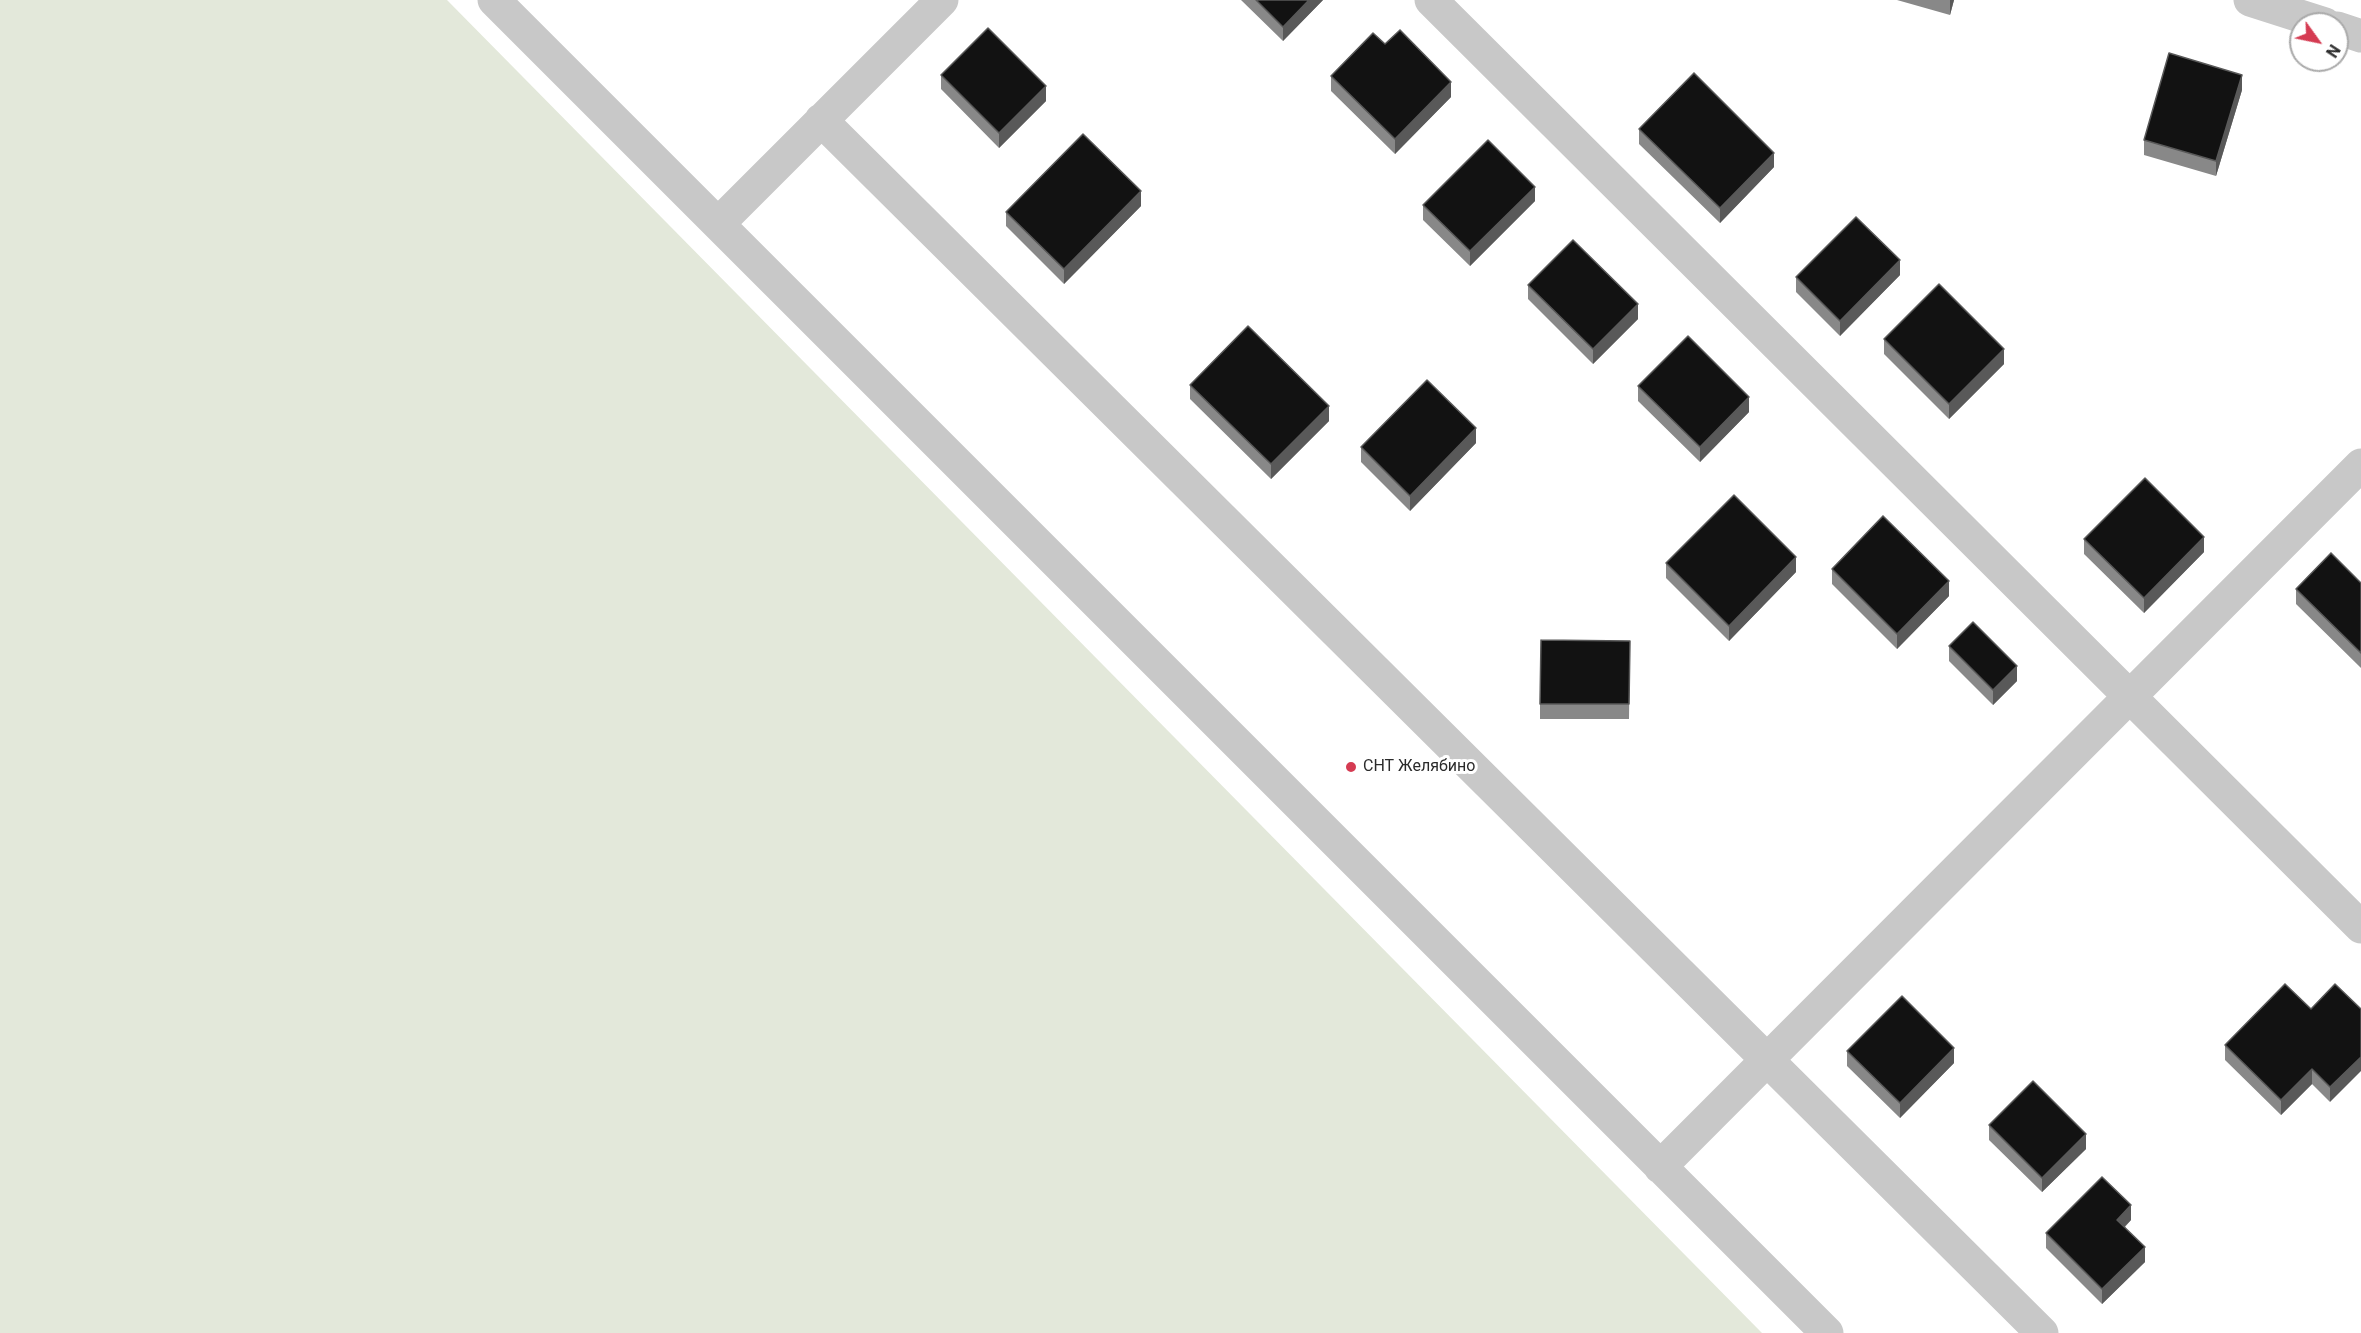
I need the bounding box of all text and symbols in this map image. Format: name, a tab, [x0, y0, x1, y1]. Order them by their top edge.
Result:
north arrow	[2289, 12, 2349, 72]
text: N	[2322, 41, 2344, 61]
place label: СНТ Желябино	[1363, 757, 1475, 777]
marker: СНТ Желябино	[1344, 760, 1358, 774]

